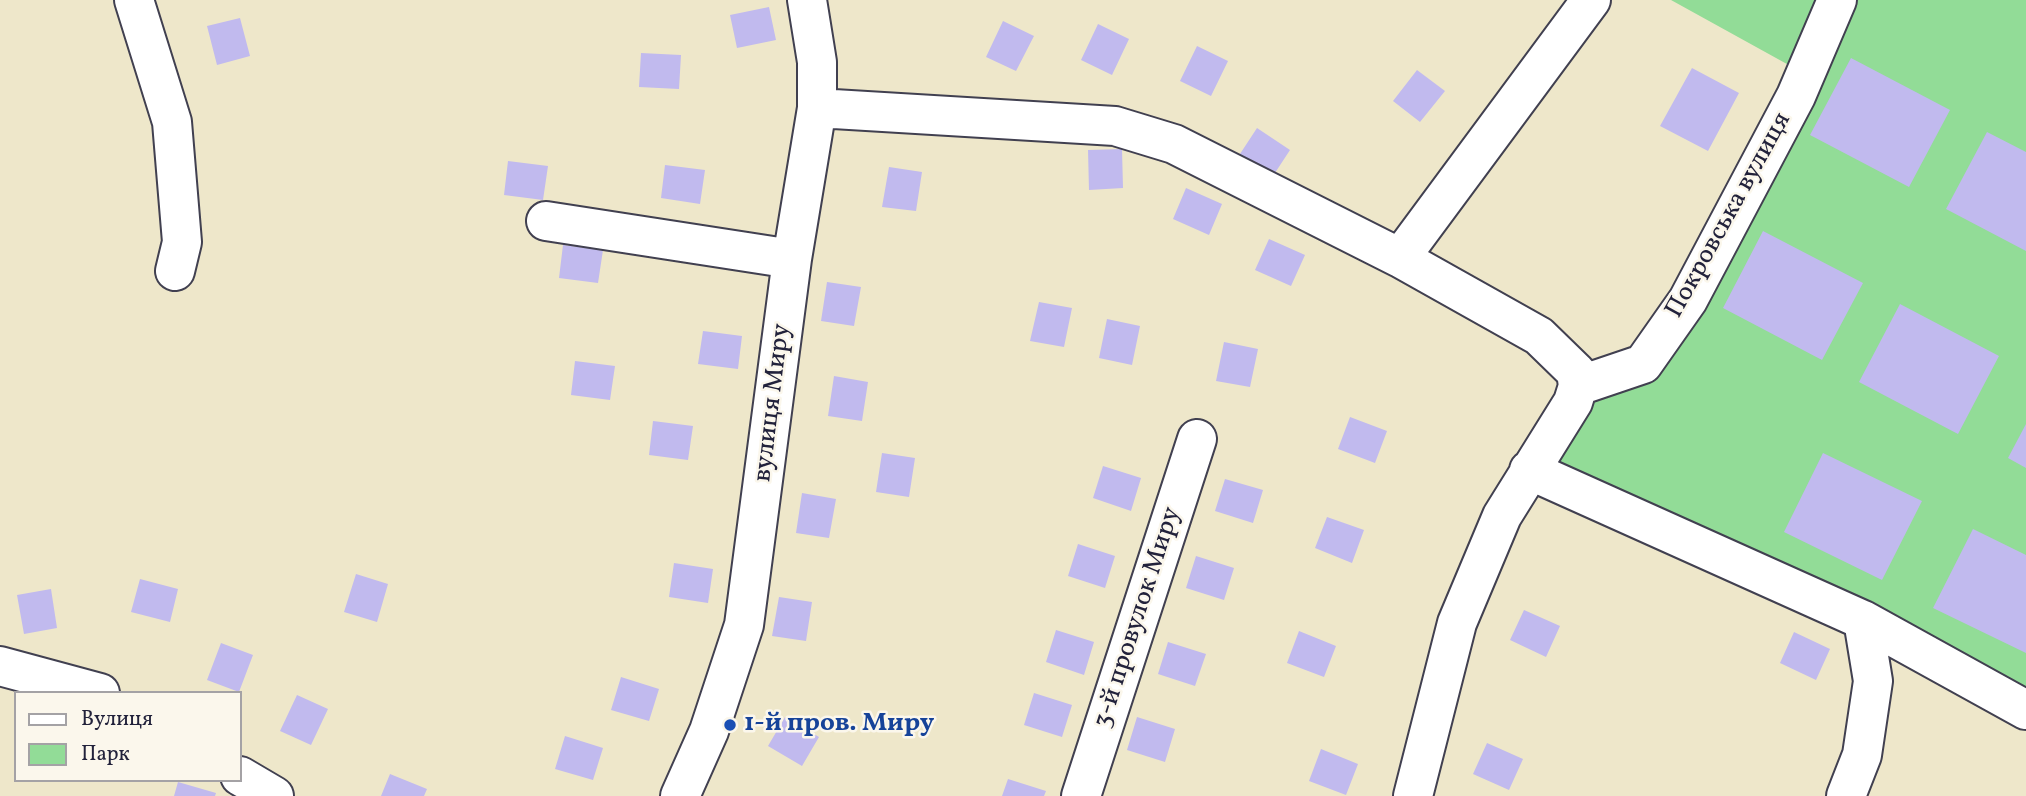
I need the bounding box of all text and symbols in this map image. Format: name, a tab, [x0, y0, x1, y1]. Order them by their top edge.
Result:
street label: Покровська вулиця	[1661, 108, 1799, 324]
street label: вулиця Миру	[749, 322, 799, 484]
street label: 3-й провулок Миру	[1089, 504, 1189, 732]
legend	[14, 691, 242, 782]
text: Вулиця	[81, 705, 153, 734]
place label: 1-й пров. Миру	[744, 709, 934, 741]
marker: 1-й пров. Миру	[722, 717, 738, 733]
text: Парк	[81, 740, 130, 769]

